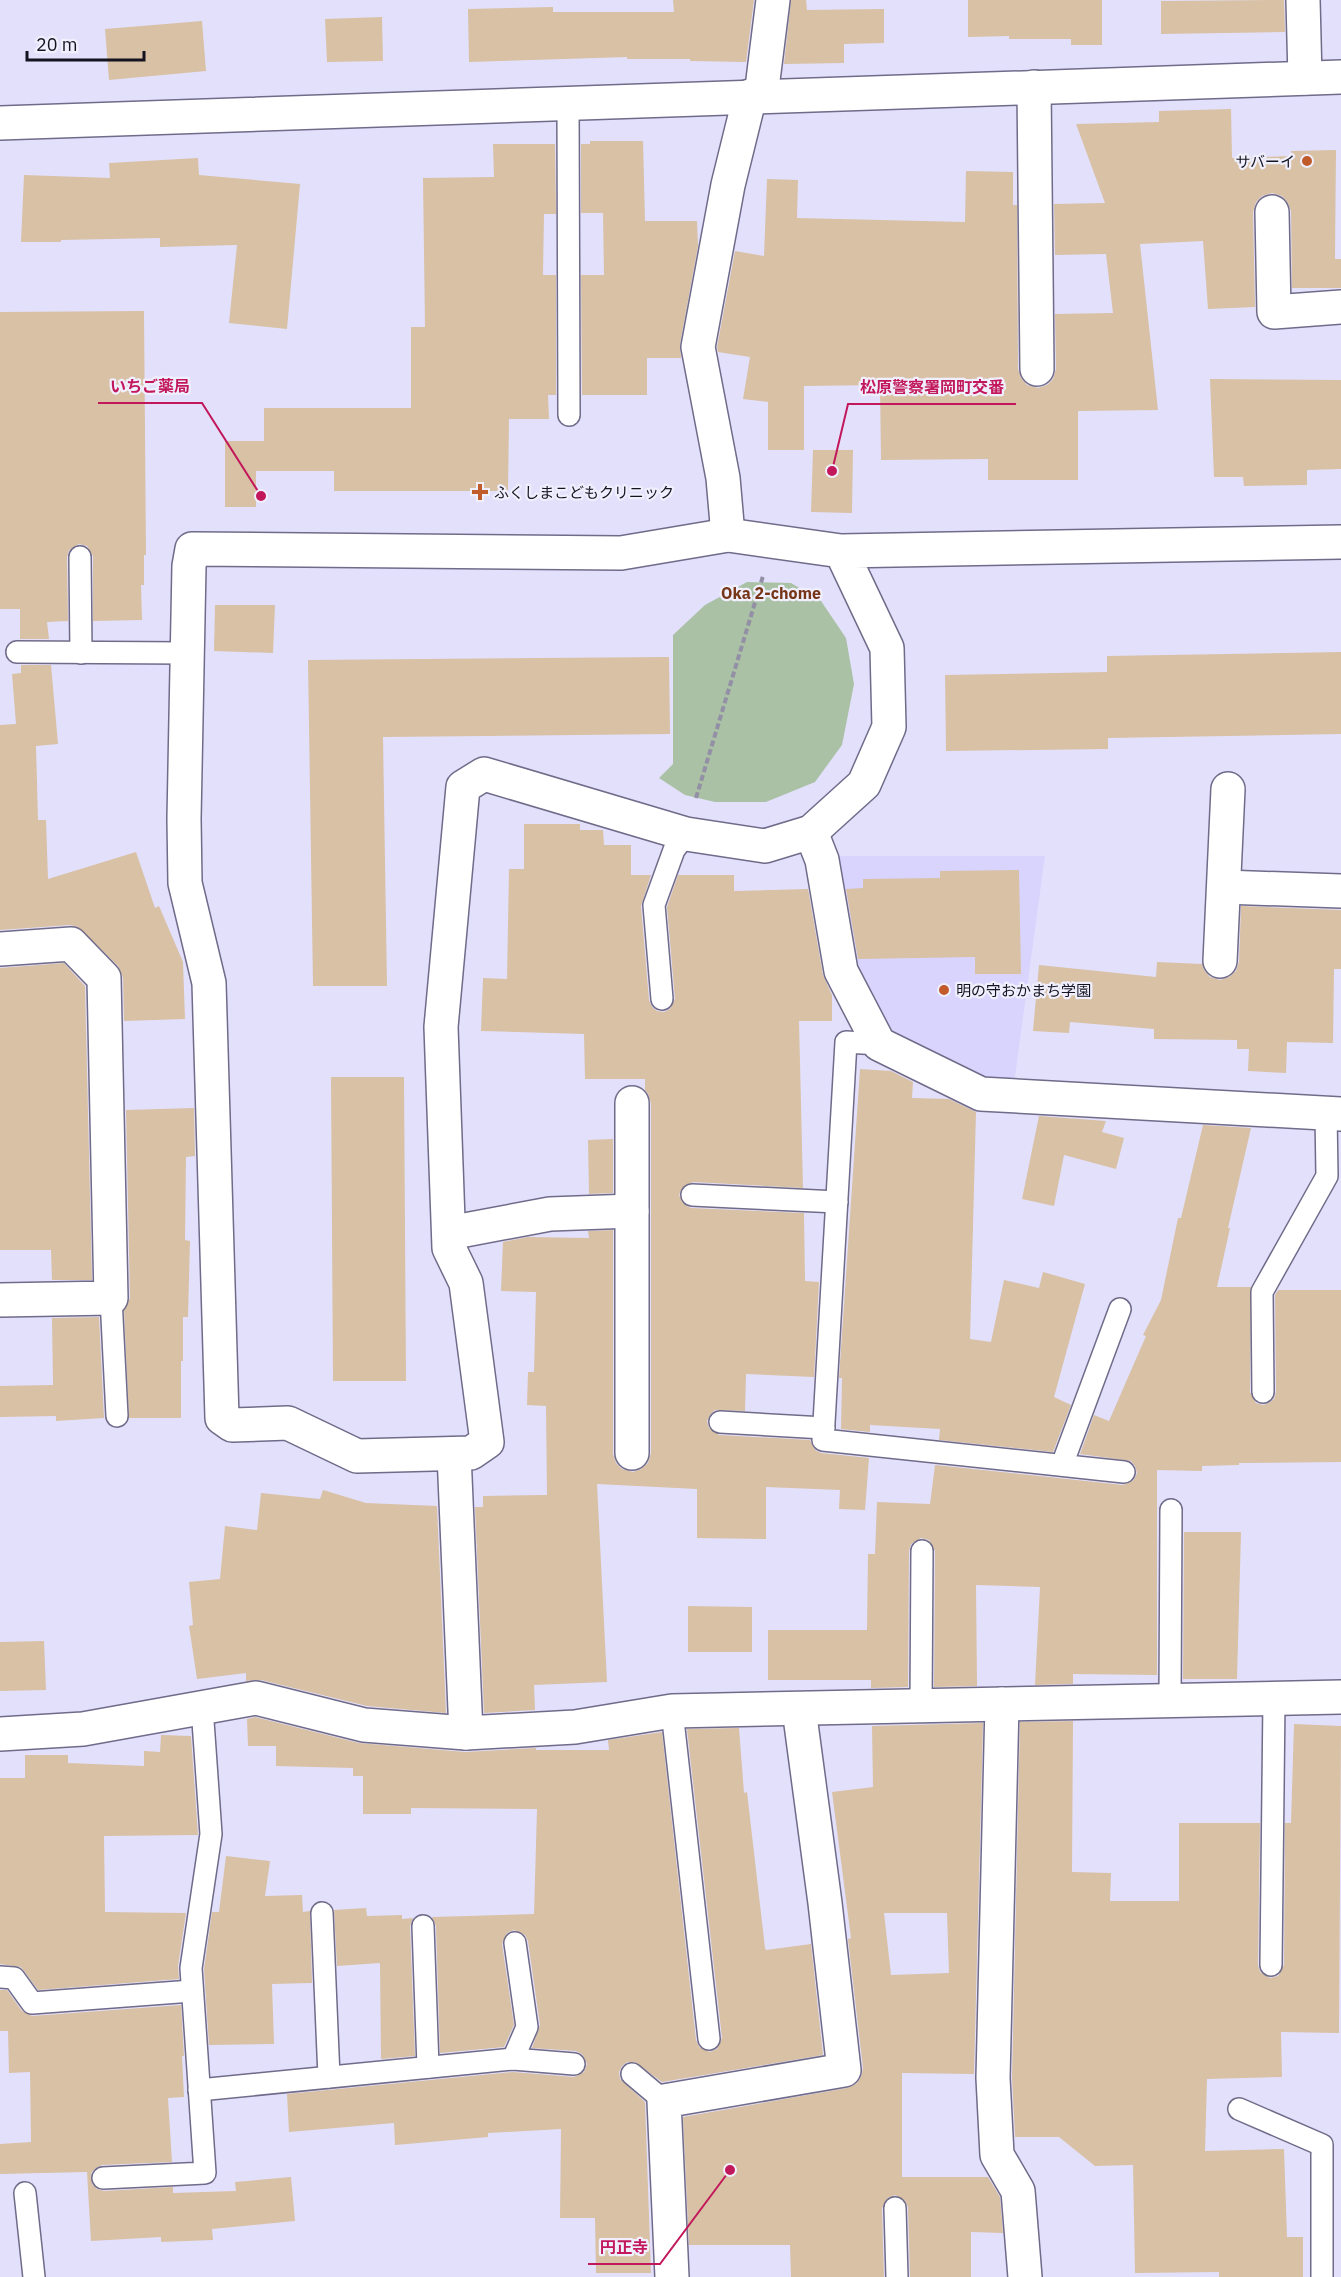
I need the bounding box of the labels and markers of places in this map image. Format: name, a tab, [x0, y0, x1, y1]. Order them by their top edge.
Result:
place label: サバーイ	[1236, 152, 1295, 171]
marker: サバーイ	[1300, 154, 1314, 168]
callout: いちご薬局	[98, 369, 202, 403]
callout: 松原警察署岡町交番	[848, 370, 1016, 404]
marker: ふくしまこどもクリニック	[471, 483, 489, 501]
place label: ふくしまこどもクリニック	[494, 483, 674, 502]
place label: 明の守おかまち学園	[956, 981, 1091, 1000]
marker: 明の守おかまち学園	[937, 983, 951, 997]
callout: 円正寺	[588, 2230, 660, 2264]

